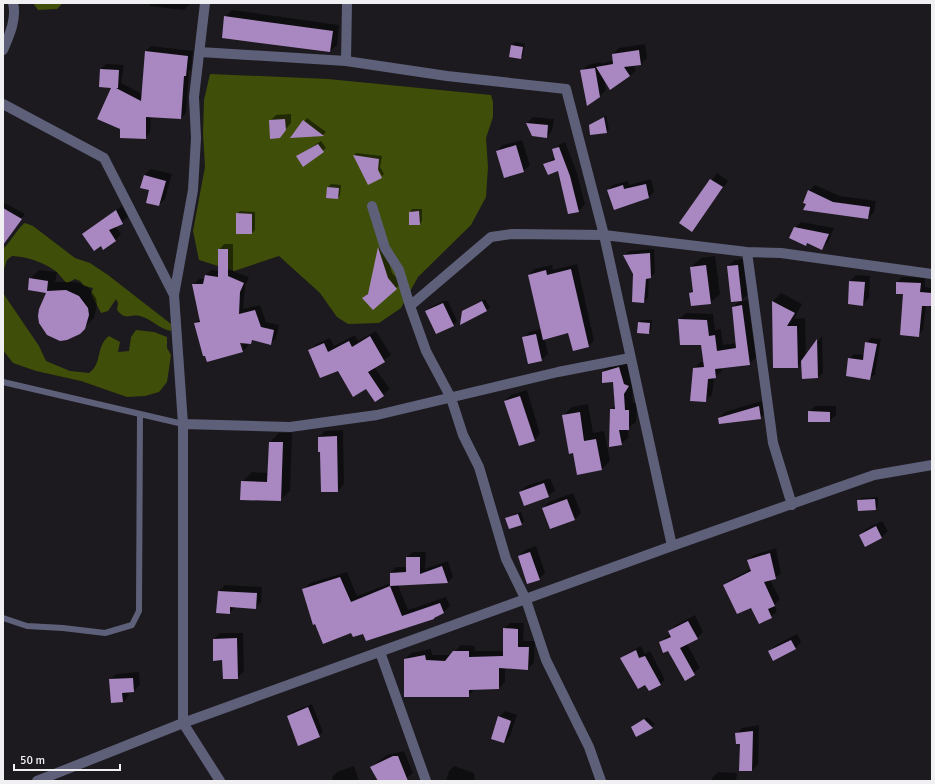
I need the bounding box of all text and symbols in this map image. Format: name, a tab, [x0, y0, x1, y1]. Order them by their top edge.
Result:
scale bar	[14, 746, 120, 772]
text: 50 m	[20, 753, 45, 768]

